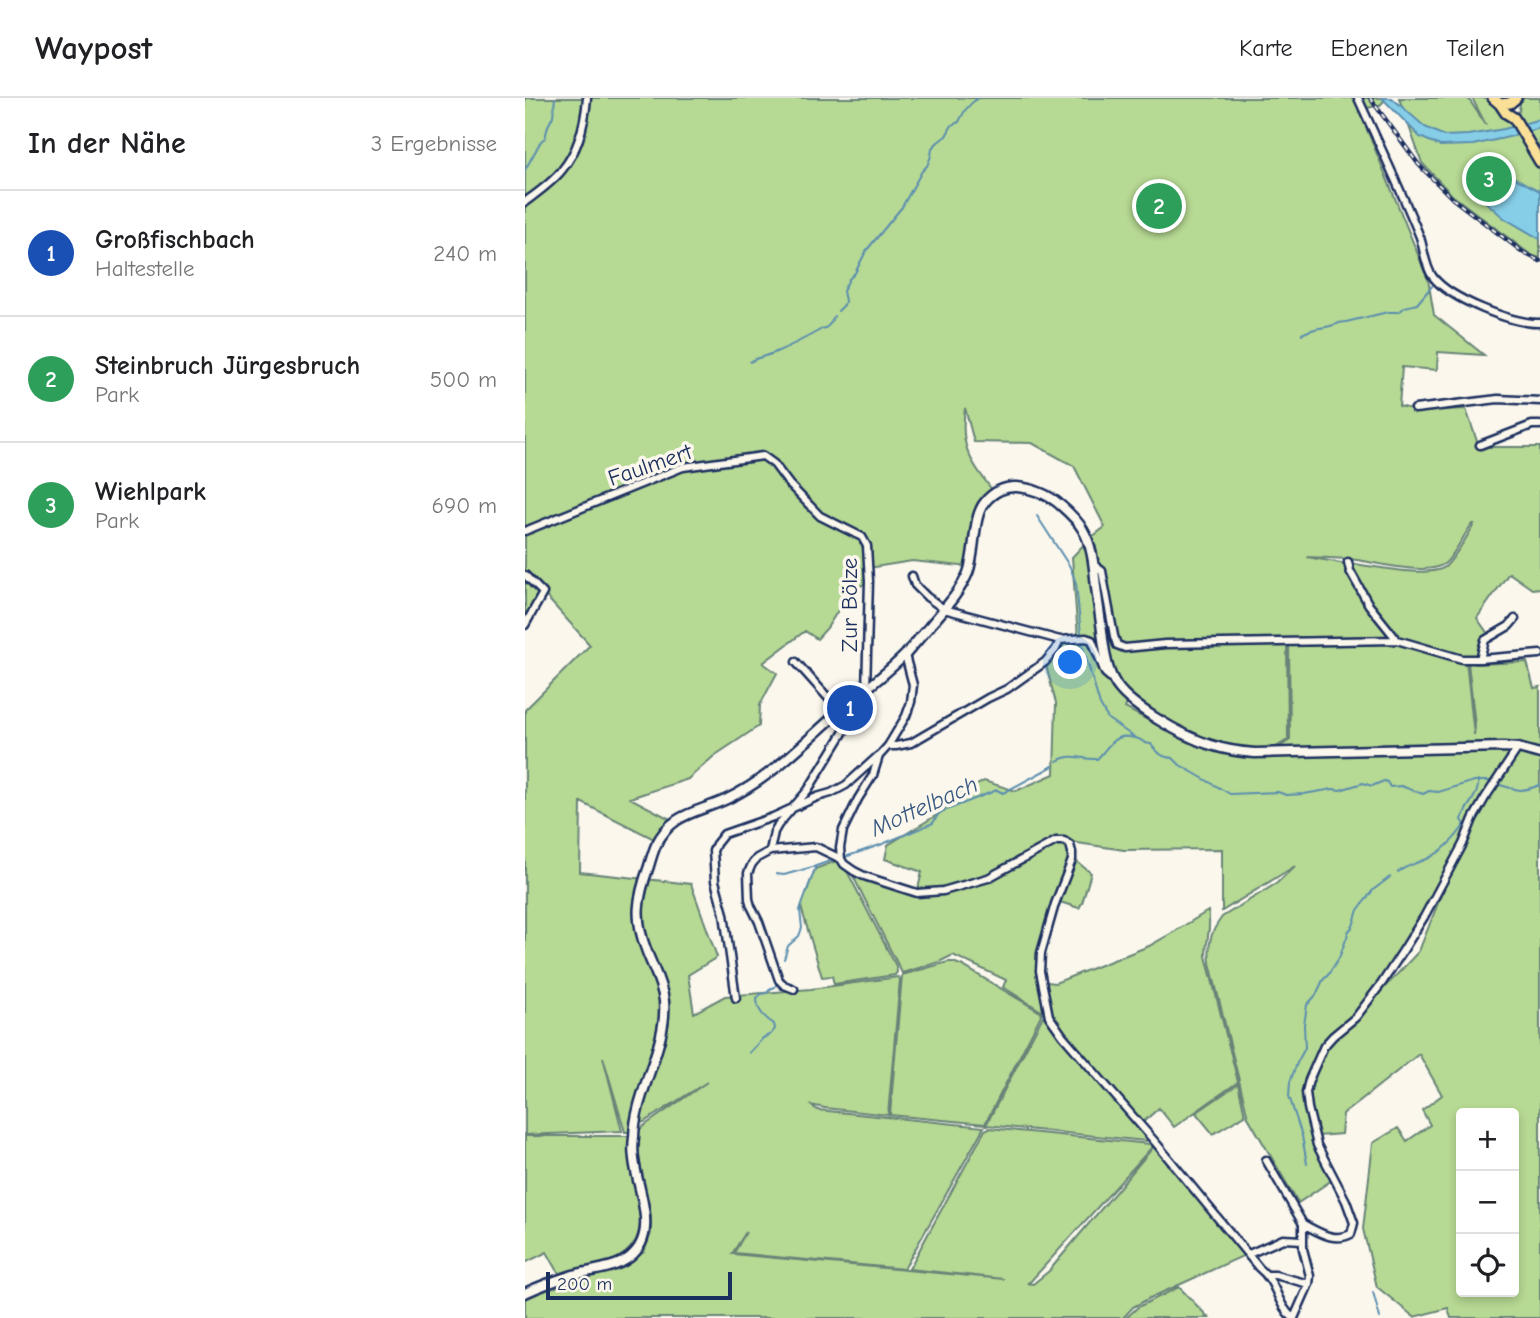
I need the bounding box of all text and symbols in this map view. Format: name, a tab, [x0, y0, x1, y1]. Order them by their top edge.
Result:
text: Waypost	[35, 29, 152, 67]
text: Karte	[1239, 34, 1292, 62]
text: Ebenen	[1330, 34, 1408, 62]
text: Teilen	[1446, 34, 1505, 62]
text: In der Nähe	[28, 126, 186, 161]
text: 3 Ergebnisse	[371, 130, 497, 157]
pin: 3	[1466, 153, 1512, 205]
pin: 2	[1136, 180, 1182, 232]
text: Großfischbach	[95, 225, 255, 255]
text: 1	[46, 240, 56, 267]
text: 240 m	[433, 240, 497, 267]
text: Haltestelle	[95, 255, 195, 282]
text: Steinbruch Jürgesbruch	[95, 351, 360, 381]
text: 2	[45, 366, 57, 393]
text: 500 m	[430, 366, 497, 393]
text: Park	[95, 381, 139, 408]
street label: Faulmert	[605, 438, 697, 492]
text: Wiehlpark	[95, 477, 206, 507]
text: 3	[45, 492, 57, 519]
text: 690 m	[432, 492, 497, 519]
text: Park	[95, 507, 139, 534]
street label: Zur Bölze	[836, 558, 863, 652]
your location	[1053, 645, 1087, 679]
pin: 1	[827, 682, 873, 734]
water label: Mottelbach	[865, 770, 982, 843]
map controls	[1456, 1108, 1519, 1297]
button: +	[1456, 1108, 1519, 1171]
button: −	[1456, 1171, 1519, 1234]
button: locate	[1456, 1234, 1519, 1297]
scale bar	[546, 1269, 731, 1301]
text: 200 m	[557, 1273, 612, 1295]

